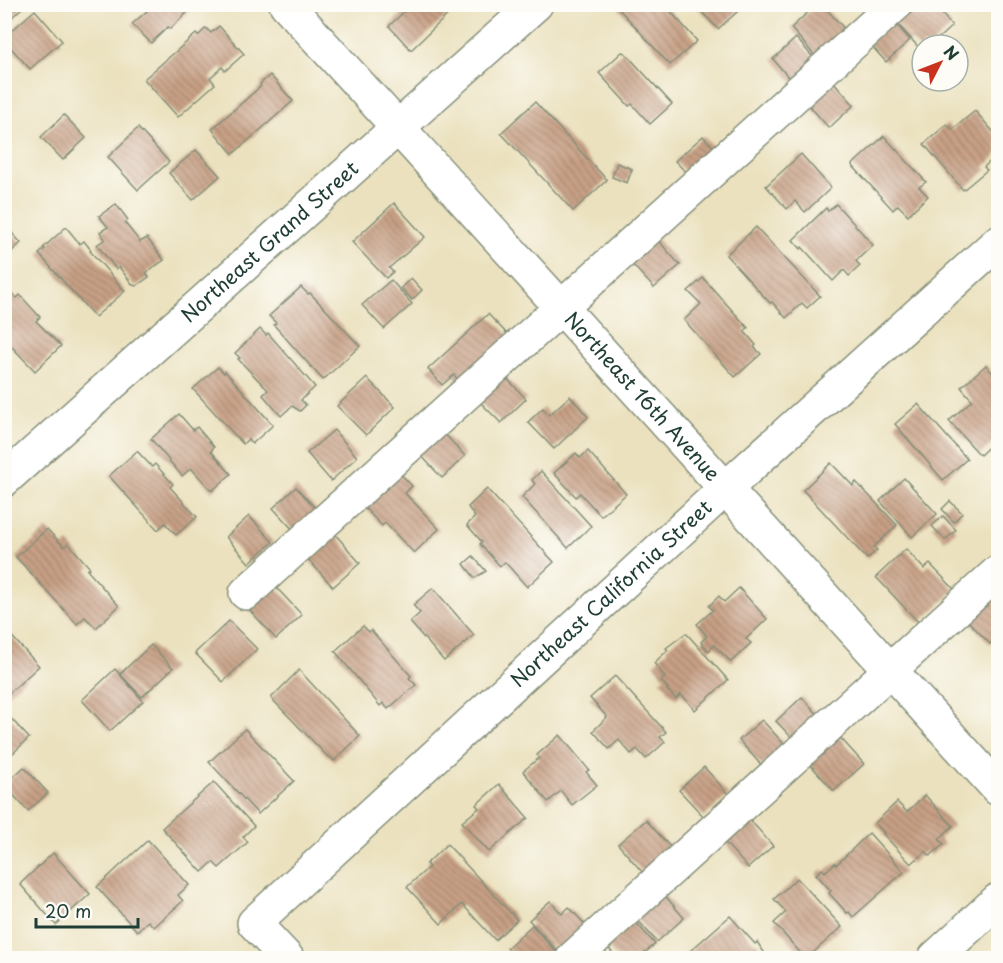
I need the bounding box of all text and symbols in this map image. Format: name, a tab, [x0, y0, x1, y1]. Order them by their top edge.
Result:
north arrow	[910, 33, 970, 93]
text: N	[939, 40, 965, 65]
street label: Northeast Grand Street	[174, 154, 365, 329]
street label: Northeast 16th Avenue	[558, 305, 728, 487]
street label: Northeast California Street	[503, 492, 718, 694]
scale bar	[36, 891, 138, 929]
text: 20 m	[45, 897, 91, 924]

